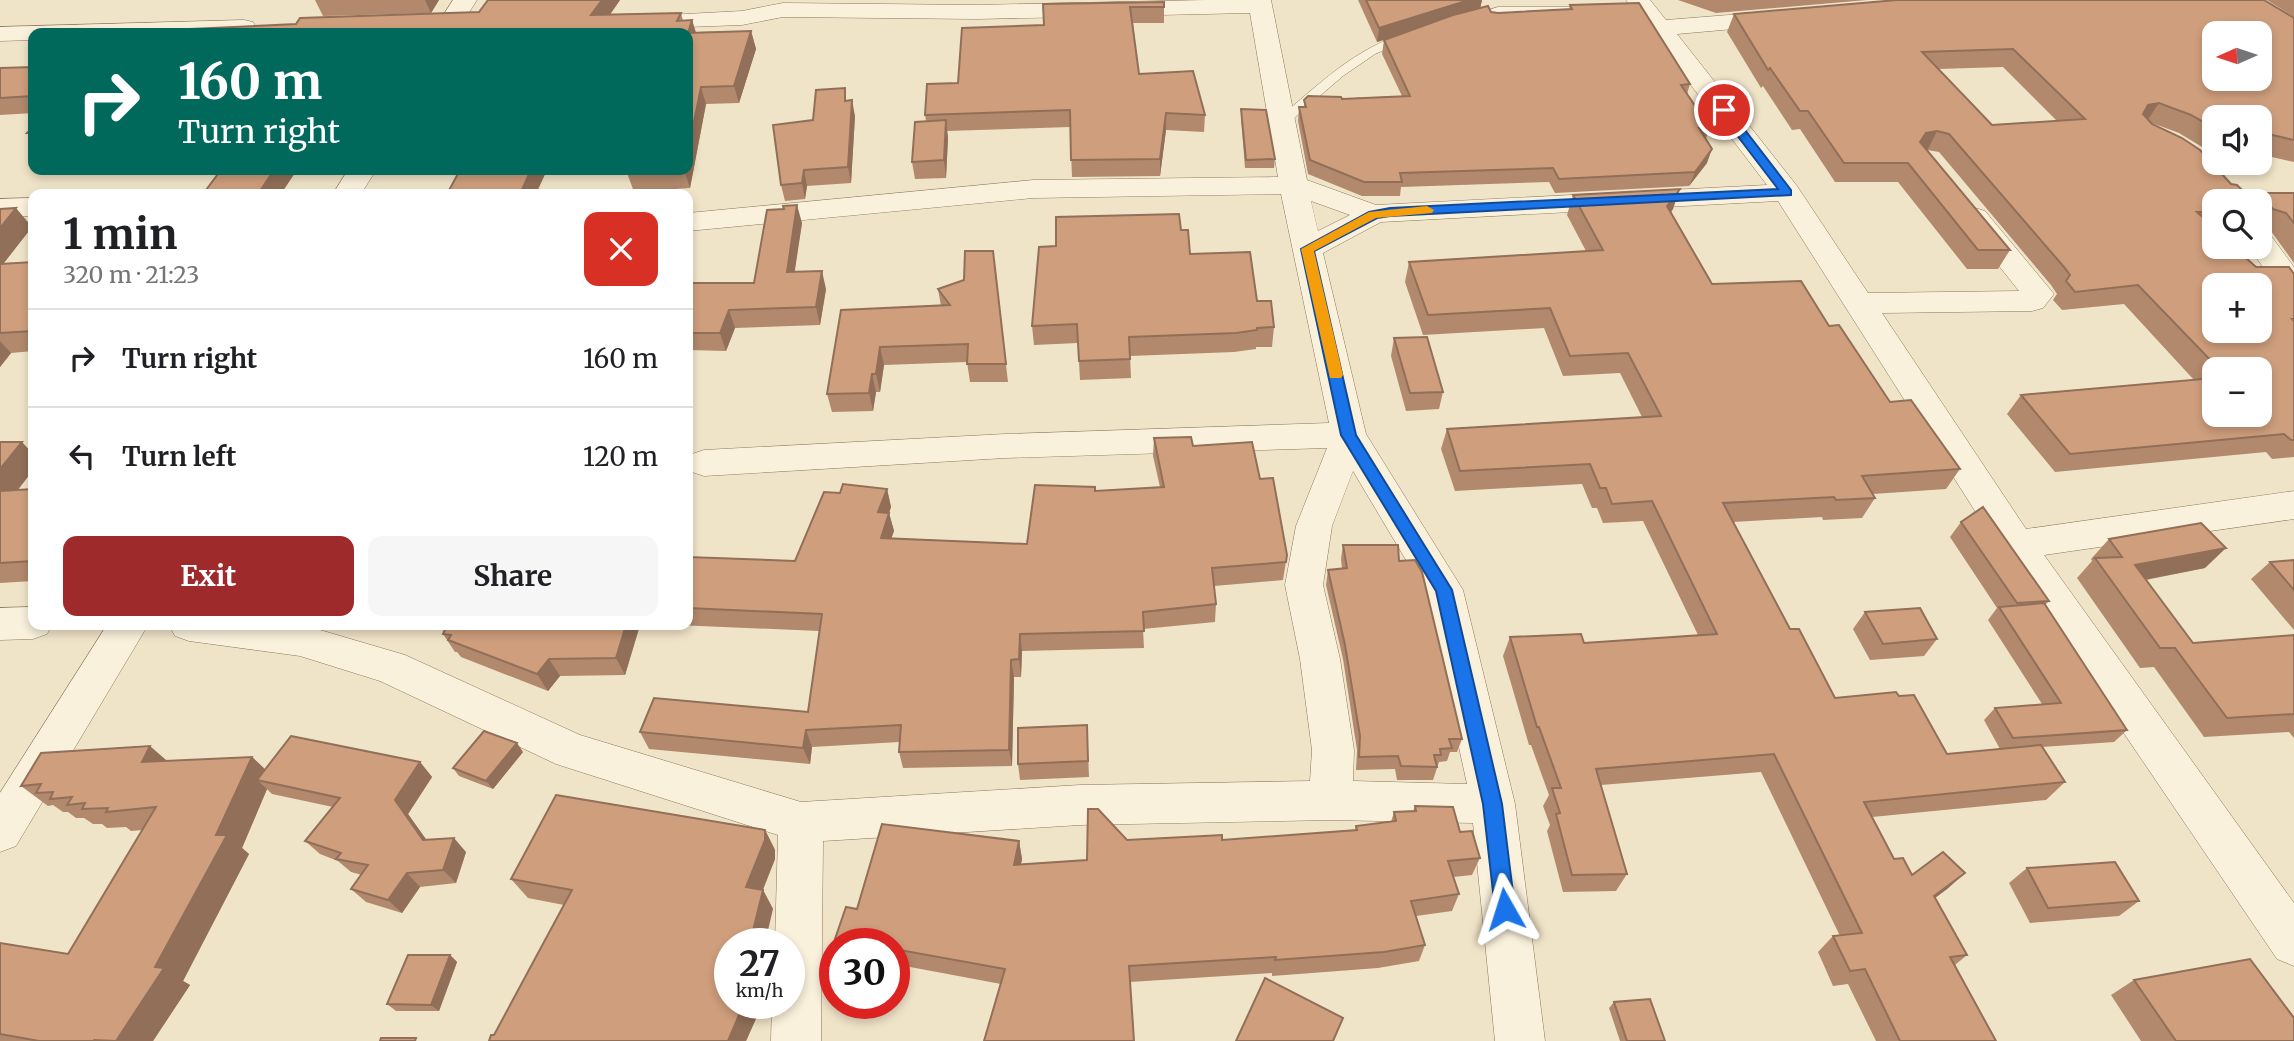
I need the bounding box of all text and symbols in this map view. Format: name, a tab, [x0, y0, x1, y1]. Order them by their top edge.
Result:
north arrow	[2202, 21, 2272, 91]
map controls	[2202, 21, 2272, 427]
text: 160 m	[178, 51, 322, 112]
icon: right	[63, 56, 154, 147]
pin	[1694, 80, 1754, 140]
icon: arrive	[1705, 91, 1743, 129]
button: sound	[2202, 105, 2272, 175]
text: Turn right	[178, 112, 340, 152]
button: search	[2202, 189, 2272, 259]
text: 1 min	[63, 208, 177, 260]
button: close	[584, 212, 658, 286]
text: 320 m · 21:23	[63, 260, 199, 289]
button: +	[2202, 273, 2272, 343]
icon: right	[63, 339, 101, 377]
text: Turn right	[122, 342, 257, 375]
text: 160 m	[583, 342, 658, 375]
button: −	[2202, 357, 2272, 427]
icon: left	[63, 437, 101, 475]
text: Turn left	[122, 440, 236, 473]
text: 120 m	[583, 440, 658, 473]
button: Exit	[63, 536, 354, 616]
button: Share	[368, 536, 658, 616]
position arrow	[1468, 872, 1542, 946]
speed limit sign: 30	[819, 928, 910, 1019]
text: 27	[739, 942, 780, 986]
text: km/h	[736, 979, 783, 1002]

